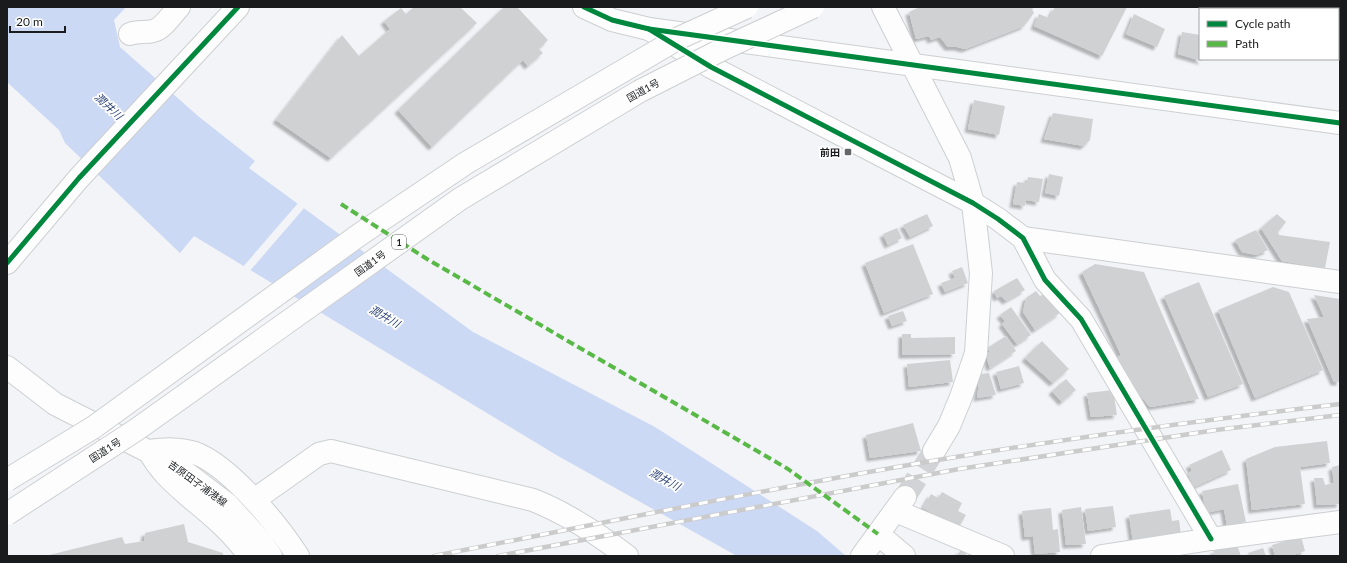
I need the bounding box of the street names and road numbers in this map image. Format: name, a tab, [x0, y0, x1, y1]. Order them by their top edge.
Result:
street label: 国道1号	[624, 76, 662, 104]
road number: 1	[392, 235, 406, 249]
street label: 国道1号	[352, 248, 388, 278]
street label: 国道1号	[87, 435, 123, 465]
street label: 吉原田子浦港線	[166, 458, 230, 508]

